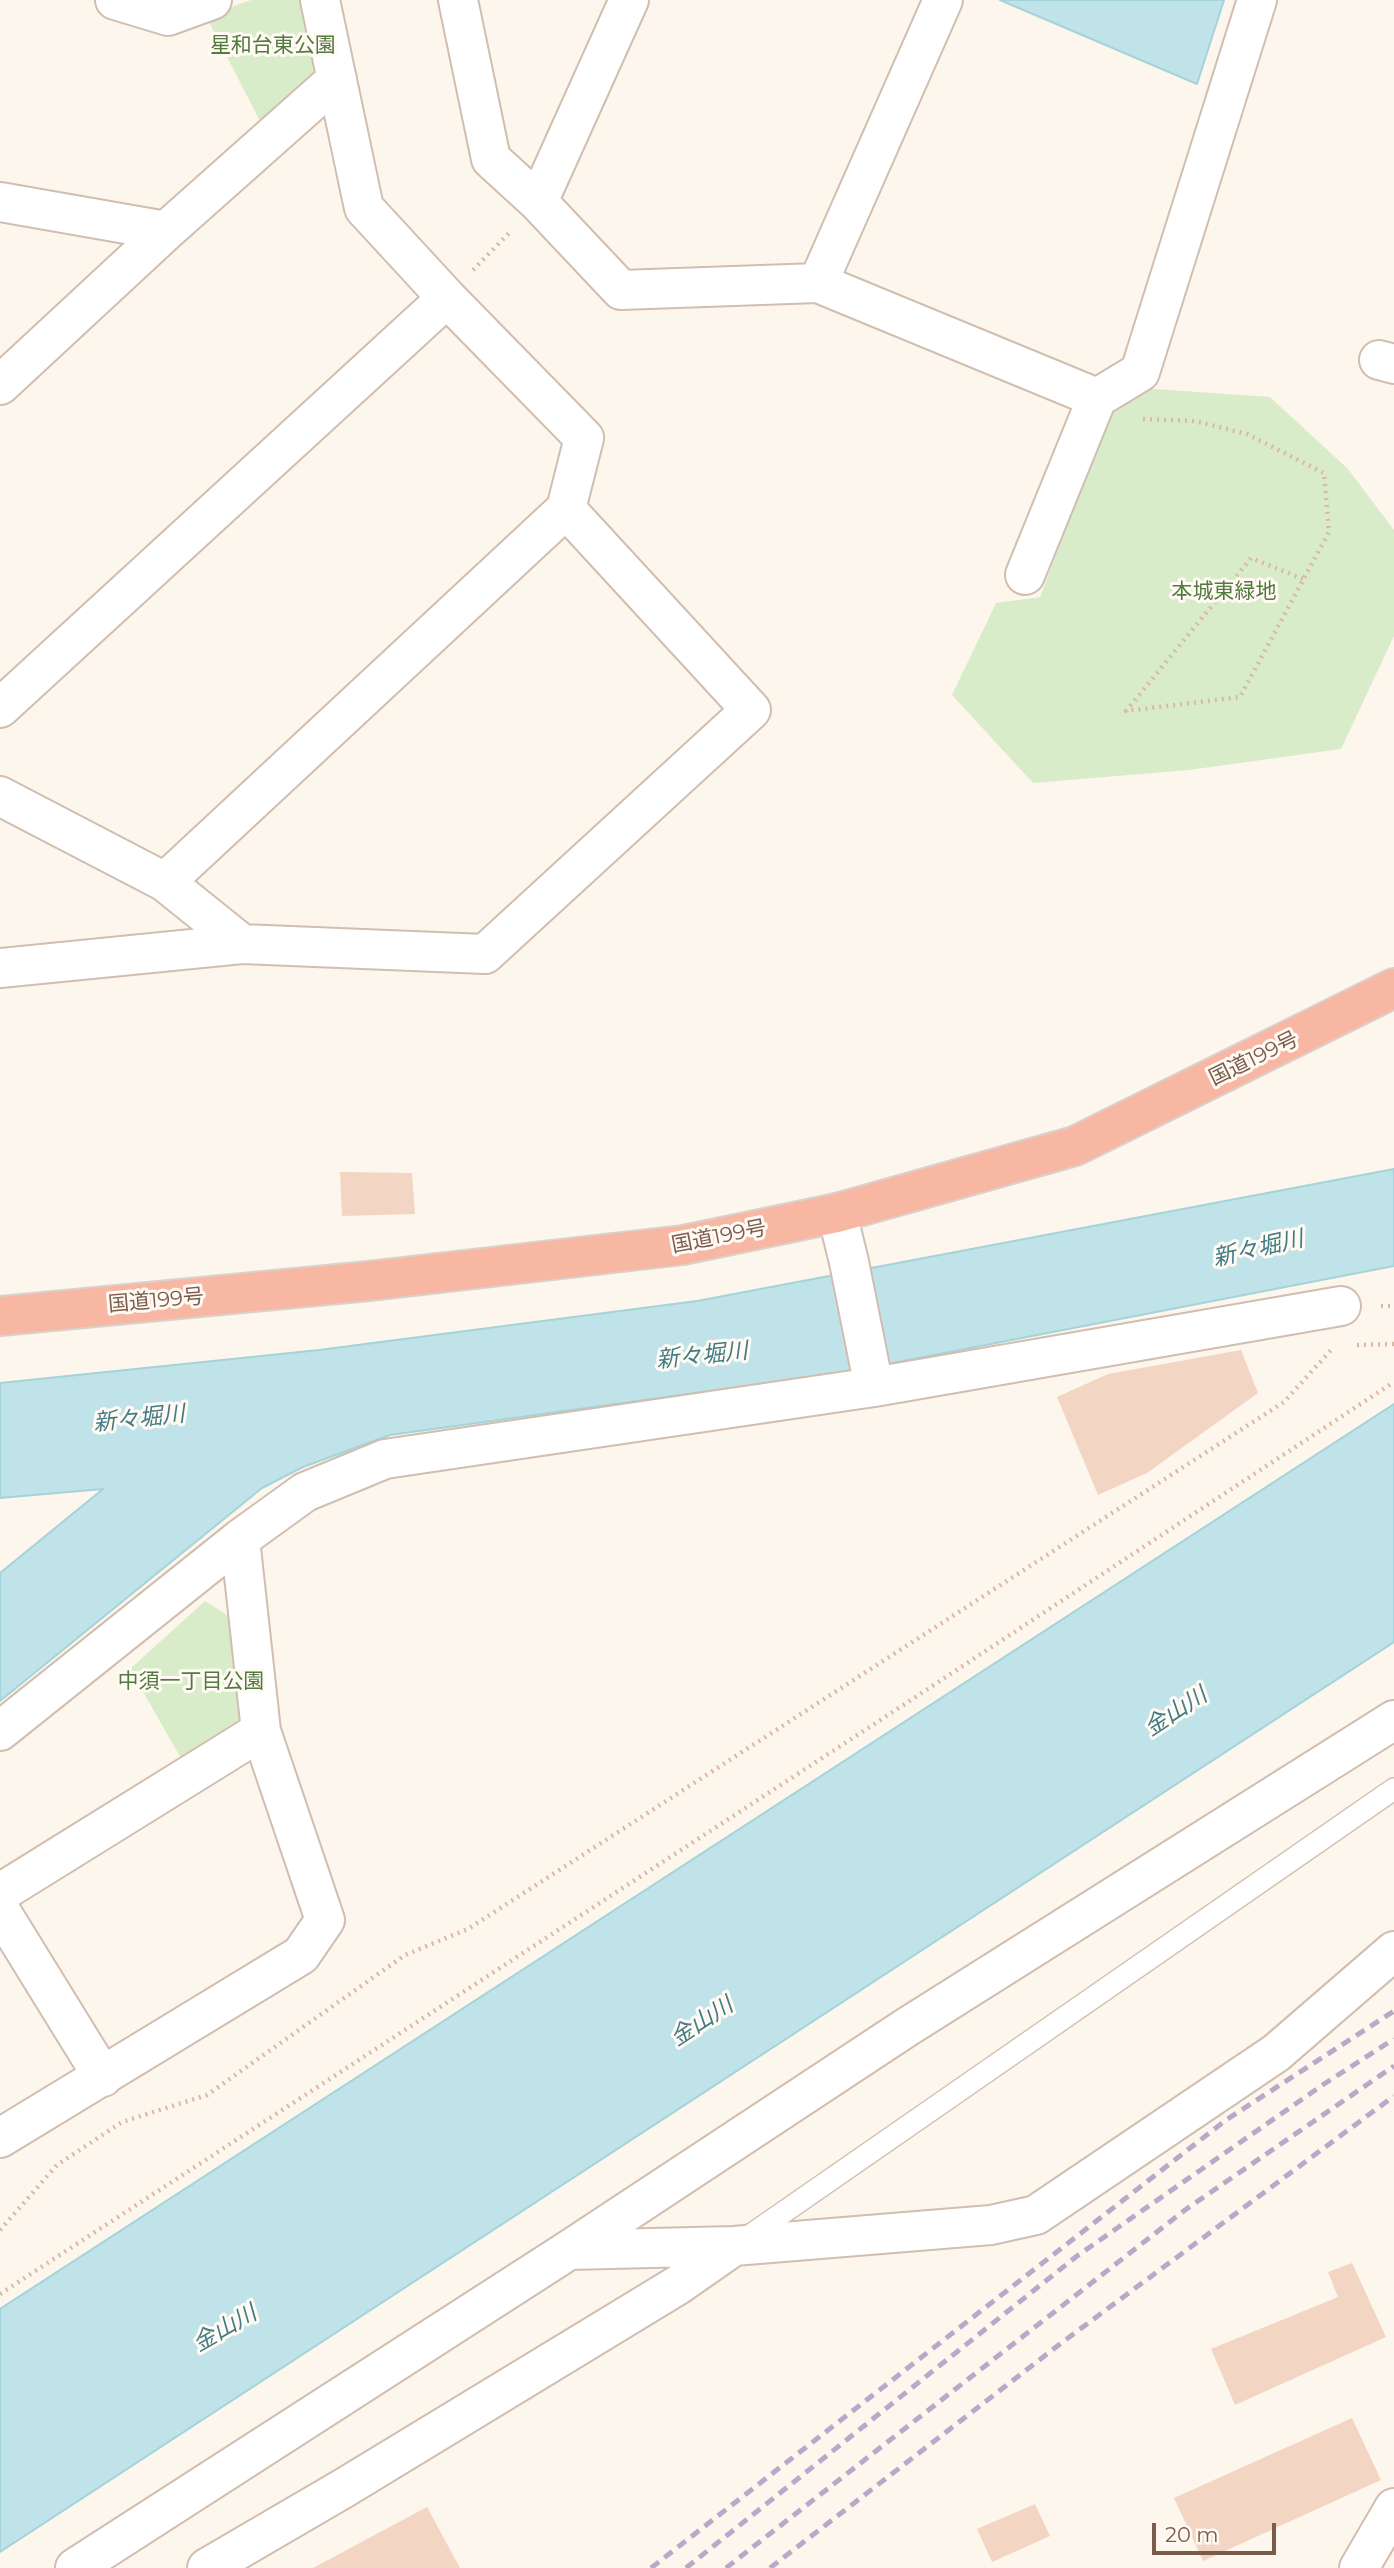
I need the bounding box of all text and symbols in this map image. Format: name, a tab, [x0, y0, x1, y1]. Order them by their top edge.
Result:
park label: 星和台東公園	[210, 33, 336, 59]
park label: 本城東緑地	[1172, 579, 1276, 605]
street label: 国道199号	[1205, 1027, 1303, 1091]
street label: 国道199号	[669, 1215, 769, 1259]
water label: 新々堀川	[1210, 1225, 1306, 1273]
street label: 国道199号	[107, 1284, 205, 1318]
water label: 新々堀川	[655, 1337, 749, 1375]
water label: 新々堀川	[92, 1400, 186, 1438]
park label: 中須一丁目公園	[118, 1669, 264, 1695]
water label: 金山川	[1140, 1682, 1212, 1742]
water label: 金山川	[666, 1992, 738, 2052]
water label: 金山川	[188, 2300, 262, 2358]
scale bar	[1156, 2508, 1280, 2552]
text: 20 m	[1165, 2522, 1219, 2547]

